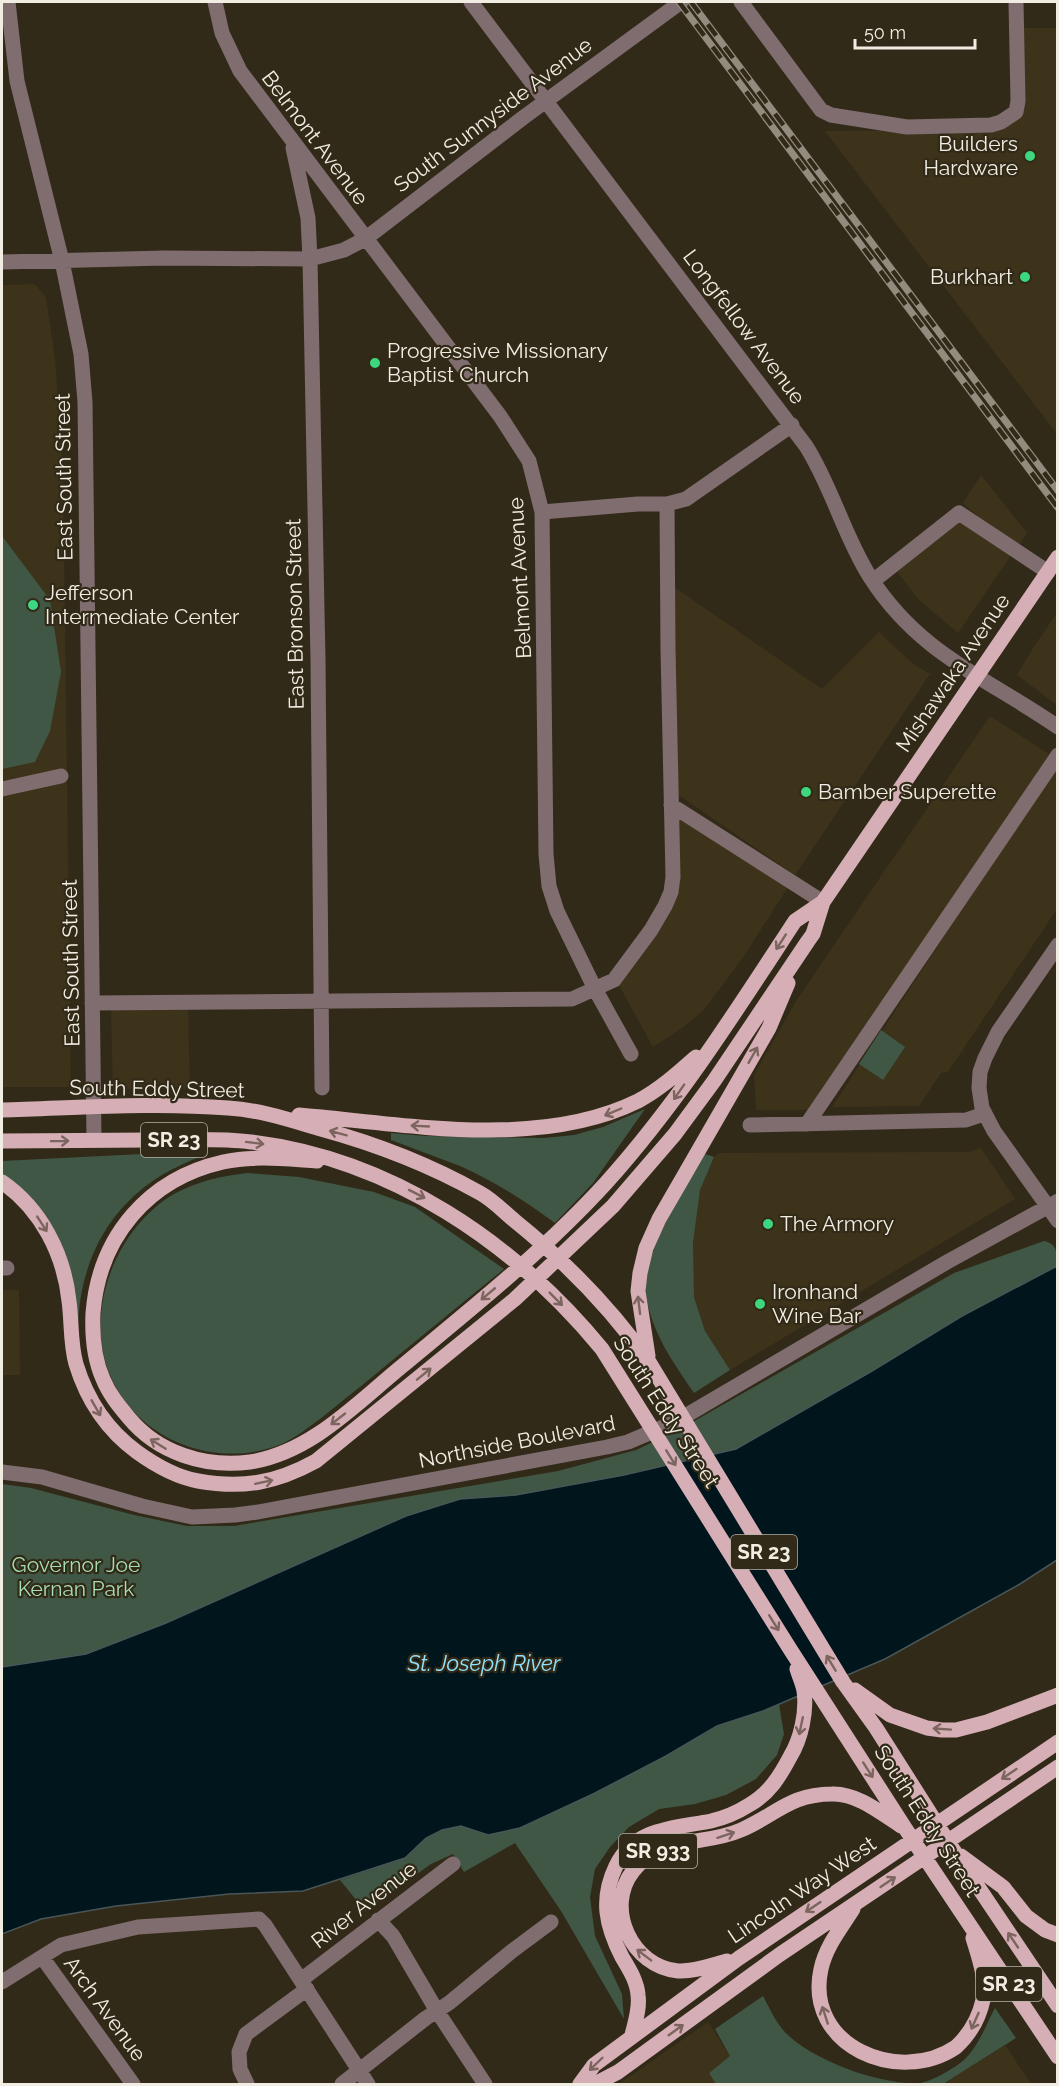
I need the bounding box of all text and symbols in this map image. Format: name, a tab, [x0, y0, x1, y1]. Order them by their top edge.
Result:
scale bar	[855, 12, 975, 50]
text: 50 m	[864, 22, 906, 43]
street label: South Sunnyside Avenue	[389, 32, 597, 197]
street label: Belmont Avenue	[257, 66, 374, 210]
place label: Builders Hardware	[923, 131, 1018, 180]
marker: Builders Hardware	[1023, 149, 1037, 163]
street label: Longfellow Avenue	[678, 244, 811, 409]
place label: Burkhart	[930, 264, 1013, 289]
marker: Burkhart	[1018, 270, 1032, 284]
place label: Progressive Missionary Baptist Church	[387, 338, 608, 387]
marker: Progressive Missionary Baptist Church	[368, 356, 382, 370]
street label: East South Street	[50, 393, 77, 561]
street label: Belmont Avenue	[503, 497, 536, 659]
street label: East Bronson Street	[280, 518, 309, 710]
place label: Jefferson Intermediate Center	[45, 580, 240, 629]
street label: Mishawaka Avenue	[890, 589, 1015, 757]
marker: Jefferson Intermediate Center	[26, 598, 40, 612]
place label: Bamber Superette	[818, 779, 996, 804]
marker: Bamber Superette	[799, 785, 813, 799]
street label: East South Street	[57, 879, 84, 1047]
one-way arrow	[775, 933, 787, 950]
one-way arrow	[748, 1047, 760, 1064]
street label: South Eddy Street	[69, 1074, 245, 1103]
one-way arrow	[673, 1083, 685, 1099]
one-way arrow	[604, 1107, 622, 1118]
one-way arrow	[410, 1121, 430, 1132]
road number: SR 23	[141, 1123, 207, 1157]
one-way arrow	[329, 1127, 348, 1139]
one-way arrow	[49, 1135, 69, 1147]
one-way arrow	[244, 1137, 264, 1148]
one-way arrow	[407, 1189, 425, 1201]
place label: The Armory	[780, 1211, 894, 1236]
one-way arrow	[36, 1215, 48, 1232]
marker: The Armory	[761, 1217, 775, 1231]
place label: Ironhand Wine Bar	[772, 1279, 862, 1328]
one-way arrow	[480, 1288, 496, 1301]
one-way arrow	[549, 1292, 564, 1307]
one-way arrow	[633, 1295, 644, 1315]
marker: Ironhand Wine Bar	[753, 1297, 767, 1311]
street label: South Eddy Street	[608, 1331, 725, 1492]
one-way arrow	[415, 1367, 431, 1380]
one-way arrow	[91, 1399, 103, 1416]
street label: Northside Boulevard	[416, 1410, 617, 1473]
one-way arrow	[330, 1412, 346, 1425]
one-way arrow	[150, 1437, 167, 1449]
one-way arrow	[666, 1449, 678, 1466]
one-way arrow	[254, 1475, 273, 1487]
road number: SR 23	[731, 1535, 797, 1569]
park label: Governor Joe Kernan Park	[12, 1552, 140, 1601]
one-way arrow	[768, 1615, 781, 1632]
water label: St. Joseph River	[407, 1650, 562, 1676]
one-way arrow	[825, 1655, 837, 1672]
one-way arrow	[795, 1716, 806, 1735]
one-way arrow	[932, 1723, 952, 1734]
street label: South Eddy Street	[869, 1740, 986, 1901]
one-way arrow	[863, 1761, 875, 1778]
one-way arrow	[1001, 1768, 1018, 1780]
one-way arrow	[716, 1829, 735, 1840]
street label: Lincoln Way West	[723, 1831, 880, 1948]
road number: SR 933	[619, 1834, 697, 1868]
street label: River Avenue	[306, 1856, 421, 1953]
one-way arrow	[879, 1876, 895, 1888]
one-way arrow	[805, 1902, 822, 1914]
one-way arrow	[1007, 1933, 1019, 1949]
one-way arrow	[636, 1948, 652, 1961]
street label: Arch Avenue	[59, 1951, 152, 2066]
road number: SR 23	[976, 1967, 1042, 2001]
one-way arrow	[819, 2006, 830, 2025]
one-way arrow	[969, 2011, 980, 2029]
one-way arrow	[668, 2024, 684, 2036]
one-way arrow	[589, 2057, 604, 2071]

